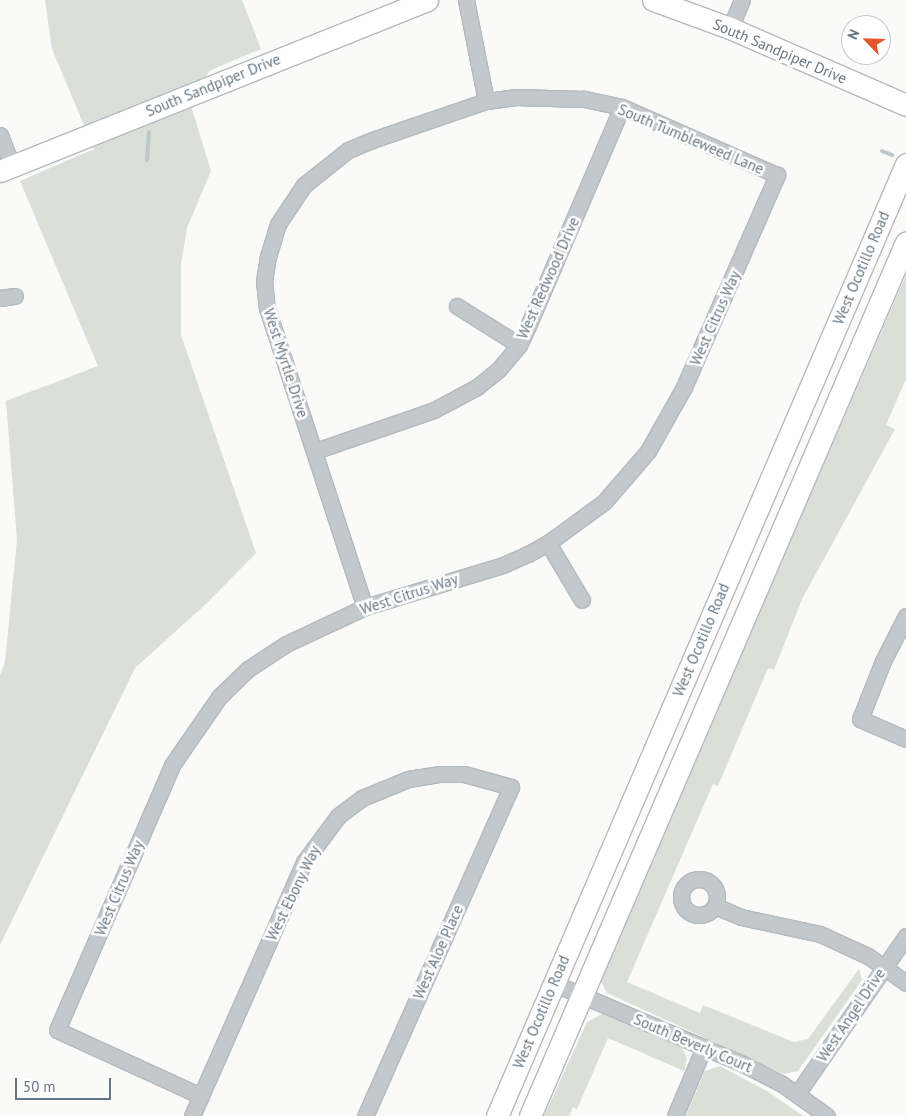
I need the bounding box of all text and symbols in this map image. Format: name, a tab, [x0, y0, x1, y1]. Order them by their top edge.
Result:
street label: South Sandpiper Drive	[710, 15, 850, 87]
north arrow	[841, 15, 891, 65]
text: N	[843, 26, 863, 42]
street label: South Sandpiper Drive	[143, 50, 283, 120]
street label: South Tumbleweed Lane	[615, 100, 767, 178]
street label: West Ocotillo Road	[829, 209, 893, 327]
street label: West Redwood Drive	[513, 214, 583, 342]
street label: West Citrus Way	[686, 268, 744, 368]
street label: West Myrtle Drive	[260, 306, 312, 420]
street label: West Citrus Way	[358, 570, 460, 618]
street label: West Ocotillo Road	[669, 581, 733, 699]
street label: West Citrus Way	[91, 837, 147, 939]
street label: West Ebony Way	[262, 842, 324, 944]
street label: West Aloe Place	[409, 902, 467, 1002]
street label: West Ocotillo Road	[509, 953, 573, 1071]
street label: West Angel Drive	[813, 965, 889, 1065]
street label: South Beverly Court	[631, 1010, 755, 1076]
scale bar	[18, 1068, 114, 1100]
text: 50 m	[23, 1077, 56, 1096]

